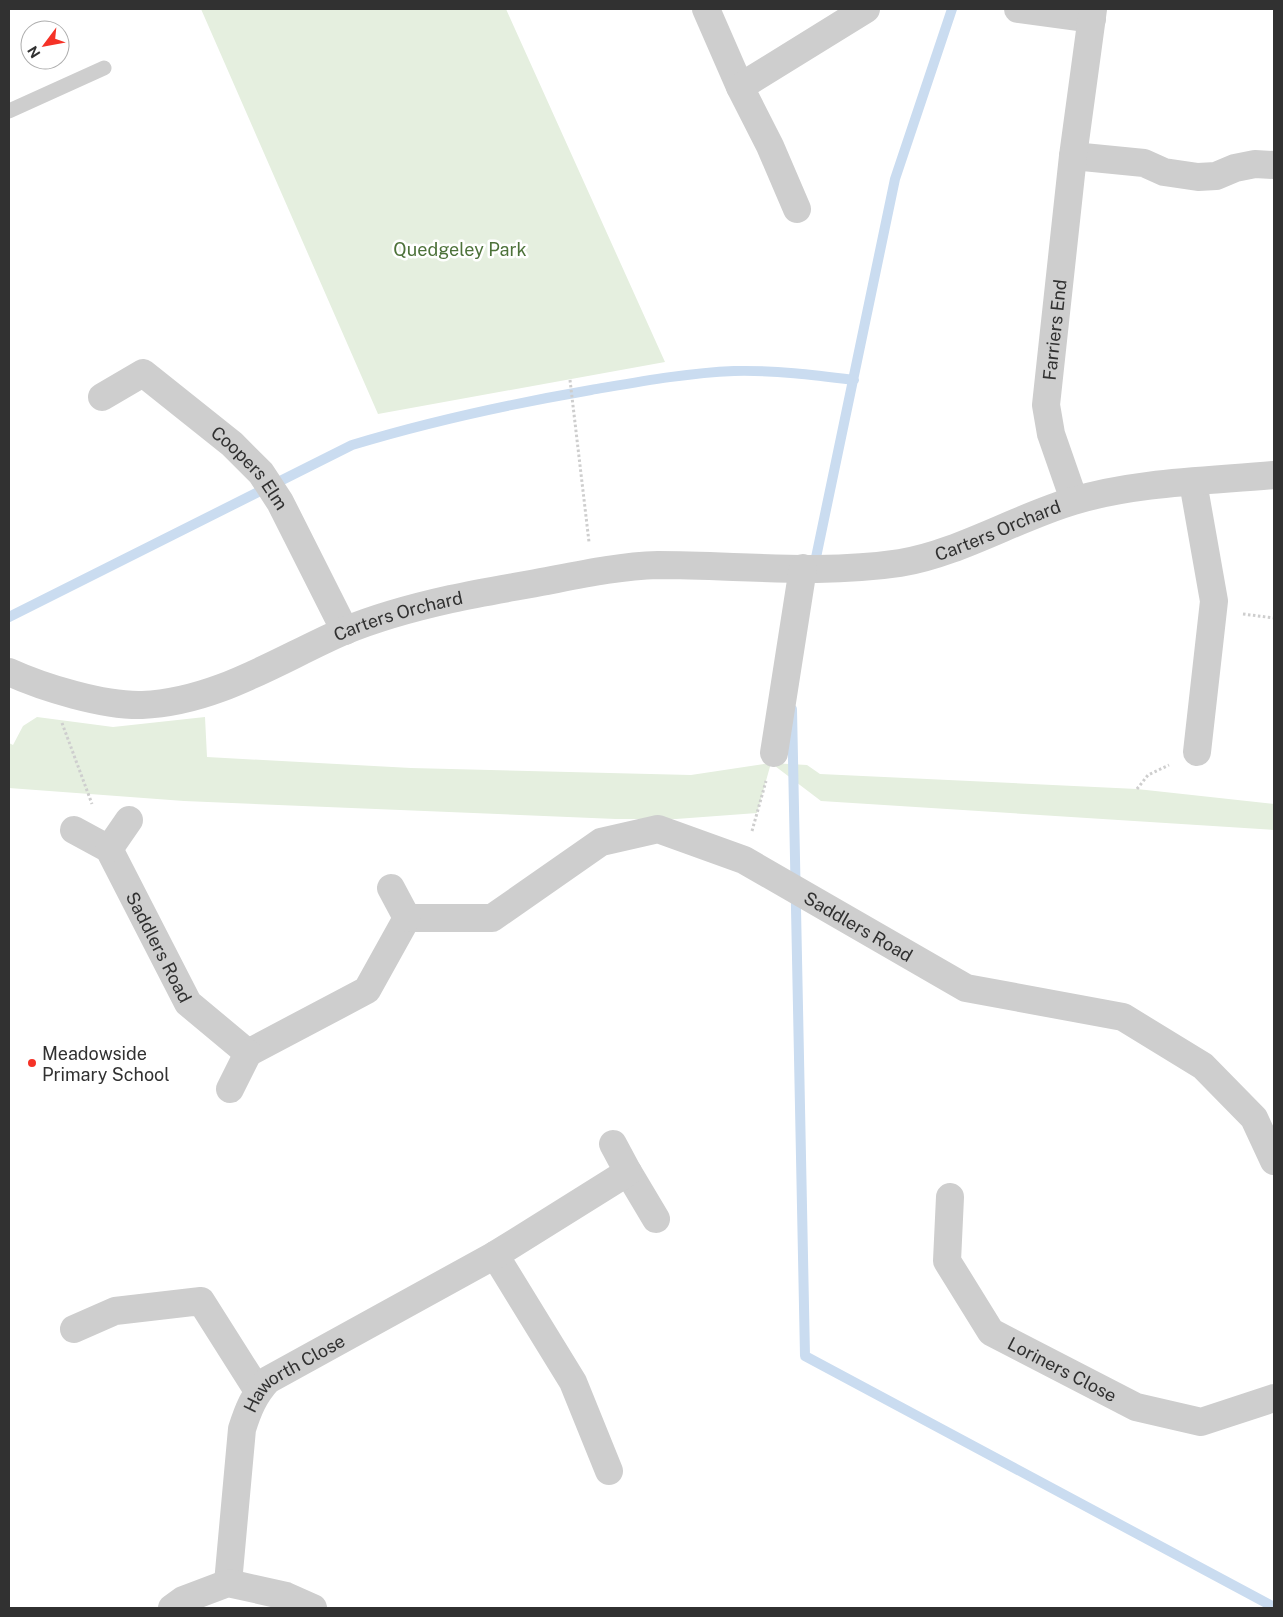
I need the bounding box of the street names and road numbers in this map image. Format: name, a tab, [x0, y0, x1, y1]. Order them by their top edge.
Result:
street label: Farriers End	[1038, 278, 1070, 381]
street label: Coopers Elm	[207, 421, 293, 514]
street label: Carters Orchard	[932, 495, 1063, 564]
street label: Carters Orchard	[330, 586, 465, 645]
street label: Saddlers Road	[801, 887, 917, 966]
street label: Saddlers Road	[122, 888, 196, 1006]
street label: Haworth Close	[239, 1329, 348, 1416]
street label: Loriners Close	[1004, 1332, 1120, 1406]

